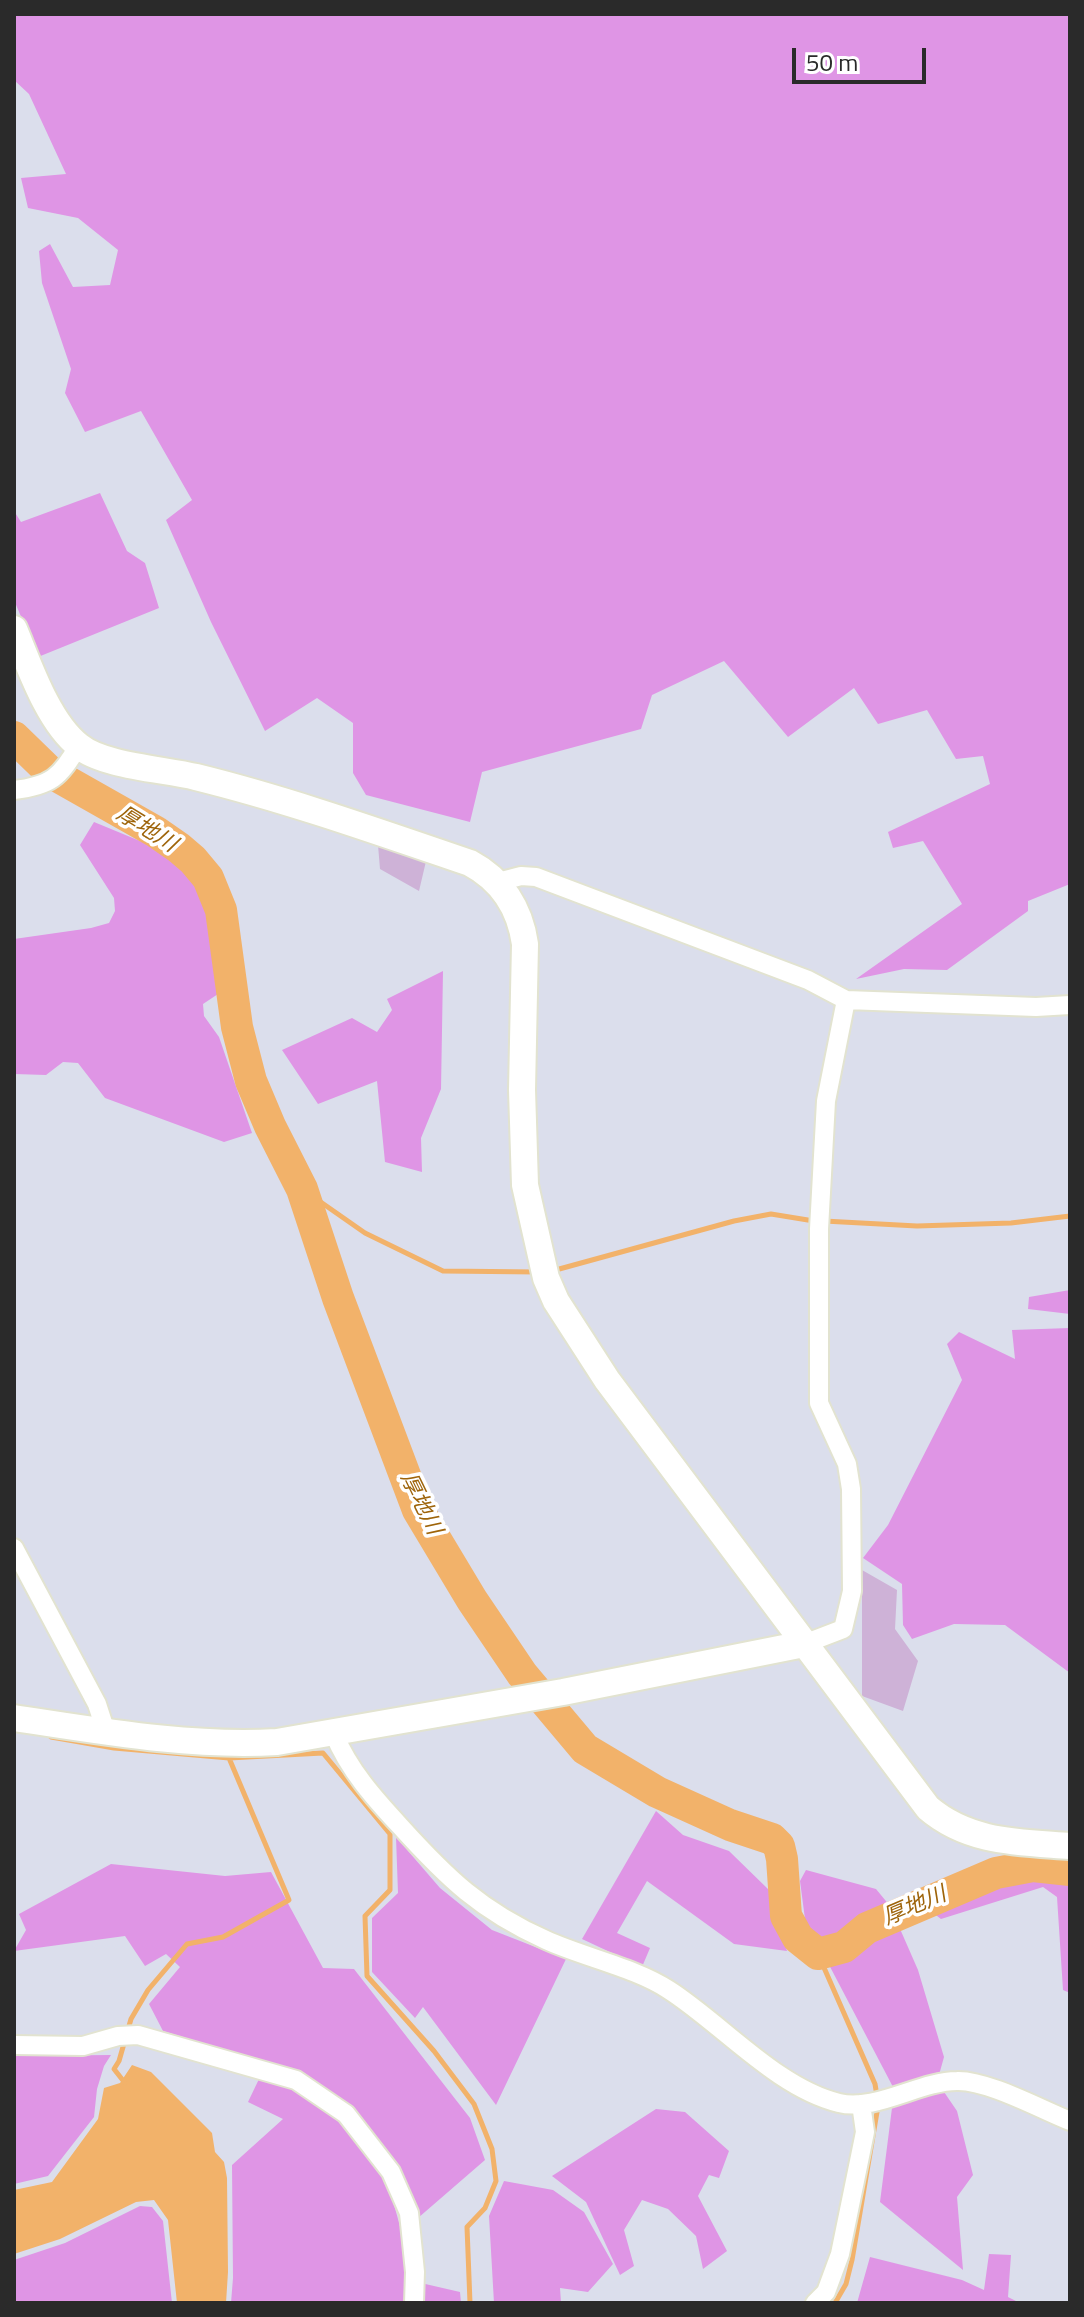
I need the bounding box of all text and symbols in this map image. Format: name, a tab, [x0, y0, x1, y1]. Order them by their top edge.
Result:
scale bar	[796, 32, 930, 82]
text: 50 m	[806, 44, 858, 80]
water label: 厚地川	[111, 801, 181, 859]
water label: 厚地川	[394, 1469, 446, 1539]
water label: 厚地川	[879, 1882, 951, 1932]

